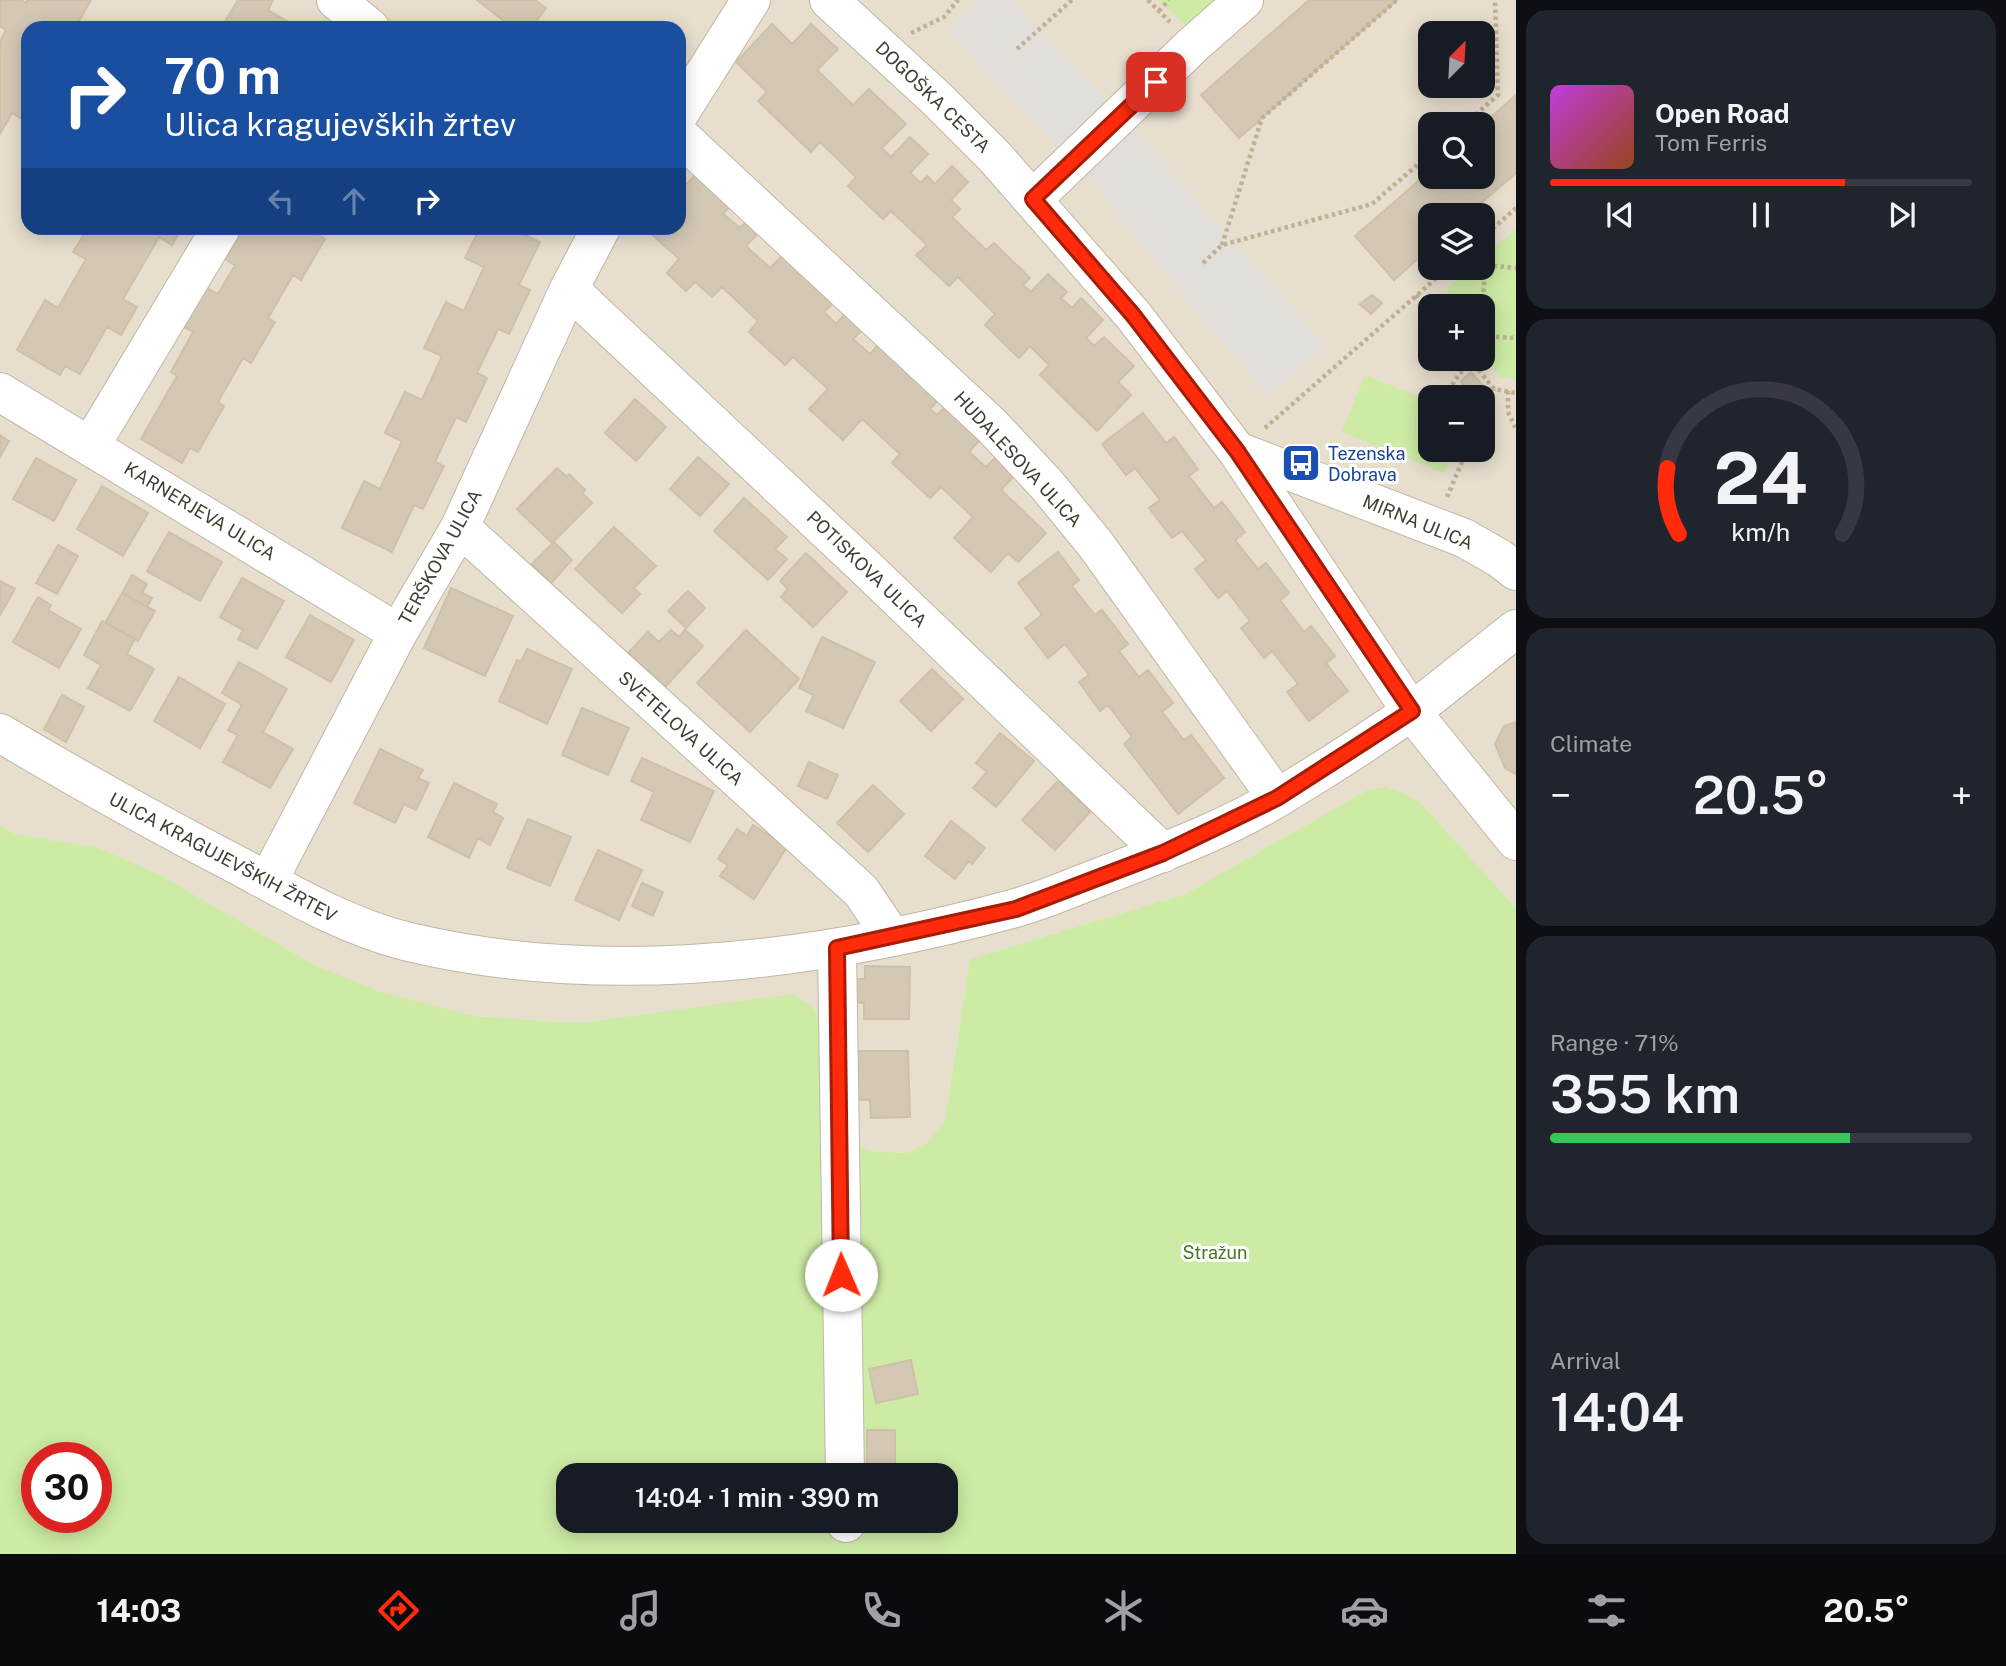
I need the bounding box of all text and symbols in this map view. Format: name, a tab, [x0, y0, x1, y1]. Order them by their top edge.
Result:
north arrow	[1418, 21, 1494, 98]
map controls	[1418, 21, 1495, 462]
street label: DOGOŠKA CESTA	[871, 37, 995, 157]
text: 70 m	[164, 47, 281, 105]
icon: right	[49, 49, 140, 140]
pin	[1126, 52, 1186, 112]
icon: arrive	[1137, 63, 1175, 101]
text: Open Road	[1655, 98, 1790, 129]
text: Ulica kragujevških žrtev	[164, 106, 516, 143]
button: search	[1418, 112, 1495, 189]
text: Tom Ferris	[1655, 129, 1767, 156]
icon: left	[262, 182, 300, 220]
icon: ahead	[335, 182, 373, 220]
icon: right	[408, 182, 446, 220]
icon: previous	[1601, 196, 1639, 234]
icon: pause	[1742, 196, 1780, 234]
icon: next	[1883, 196, 1921, 234]
button: layers	[1418, 203, 1495, 280]
button: +	[1418, 294, 1495, 371]
button: −	[1418, 385, 1495, 462]
street label: HUDALESOVA ULICA	[950, 387, 1086, 531]
text: 24	[1714, 436, 1808, 521]
bus stop icon: Tezenska Dobrava	[1280, 442, 1322, 484]
place label: Tezenska Dobrava	[1328, 443, 1405, 485]
street label: KARNERJEVA ULICA	[120, 457, 280, 565]
street label: TERŠKOVA ULICA	[394, 486, 486, 628]
street label: MIRNA ULICA	[1360, 490, 1476, 554]
street label: POTISKOVA ULICA	[803, 507, 931, 632]
text: km/h	[1732, 517, 1790, 547]
street label: SVETELOVA ULICA	[614, 667, 748, 790]
text: Climate	[1550, 730, 1632, 757]
text: 20.5°	[1693, 765, 1829, 826]
text: −	[1550, 773, 1571, 818]
text: +	[1951, 773, 1972, 818]
street label: ULICA KRAGUJEVŠKIH ŽRTEV	[106, 788, 340, 926]
text: Range · 71%	[1550, 1029, 1679, 1056]
text: 355 km	[1550, 1064, 1740, 1125]
position arrow	[804, 1238, 878, 1312]
park label: Stražun	[1183, 1242, 1247, 1263]
text: Arrival	[1550, 1347, 1621, 1374]
text: 14:04	[1550, 1382, 1684, 1443]
speed limit sign: 30	[21, 1442, 112, 1533]
text: 14:04 · 1 min · 390 m	[635, 1482, 879, 1513]
icon: directions	[374, 1586, 423, 1635]
icon: music	[616, 1586, 665, 1635]
icon: phone	[857, 1586, 906, 1635]
icon: climate	[1099, 1586, 1148, 1635]
icon: car	[1340, 1586, 1389, 1635]
icon: filters	[1582, 1586, 1631, 1635]
text: 14:03	[96, 1592, 181, 1629]
text: 20.5°	[1823, 1592, 1910, 1629]

